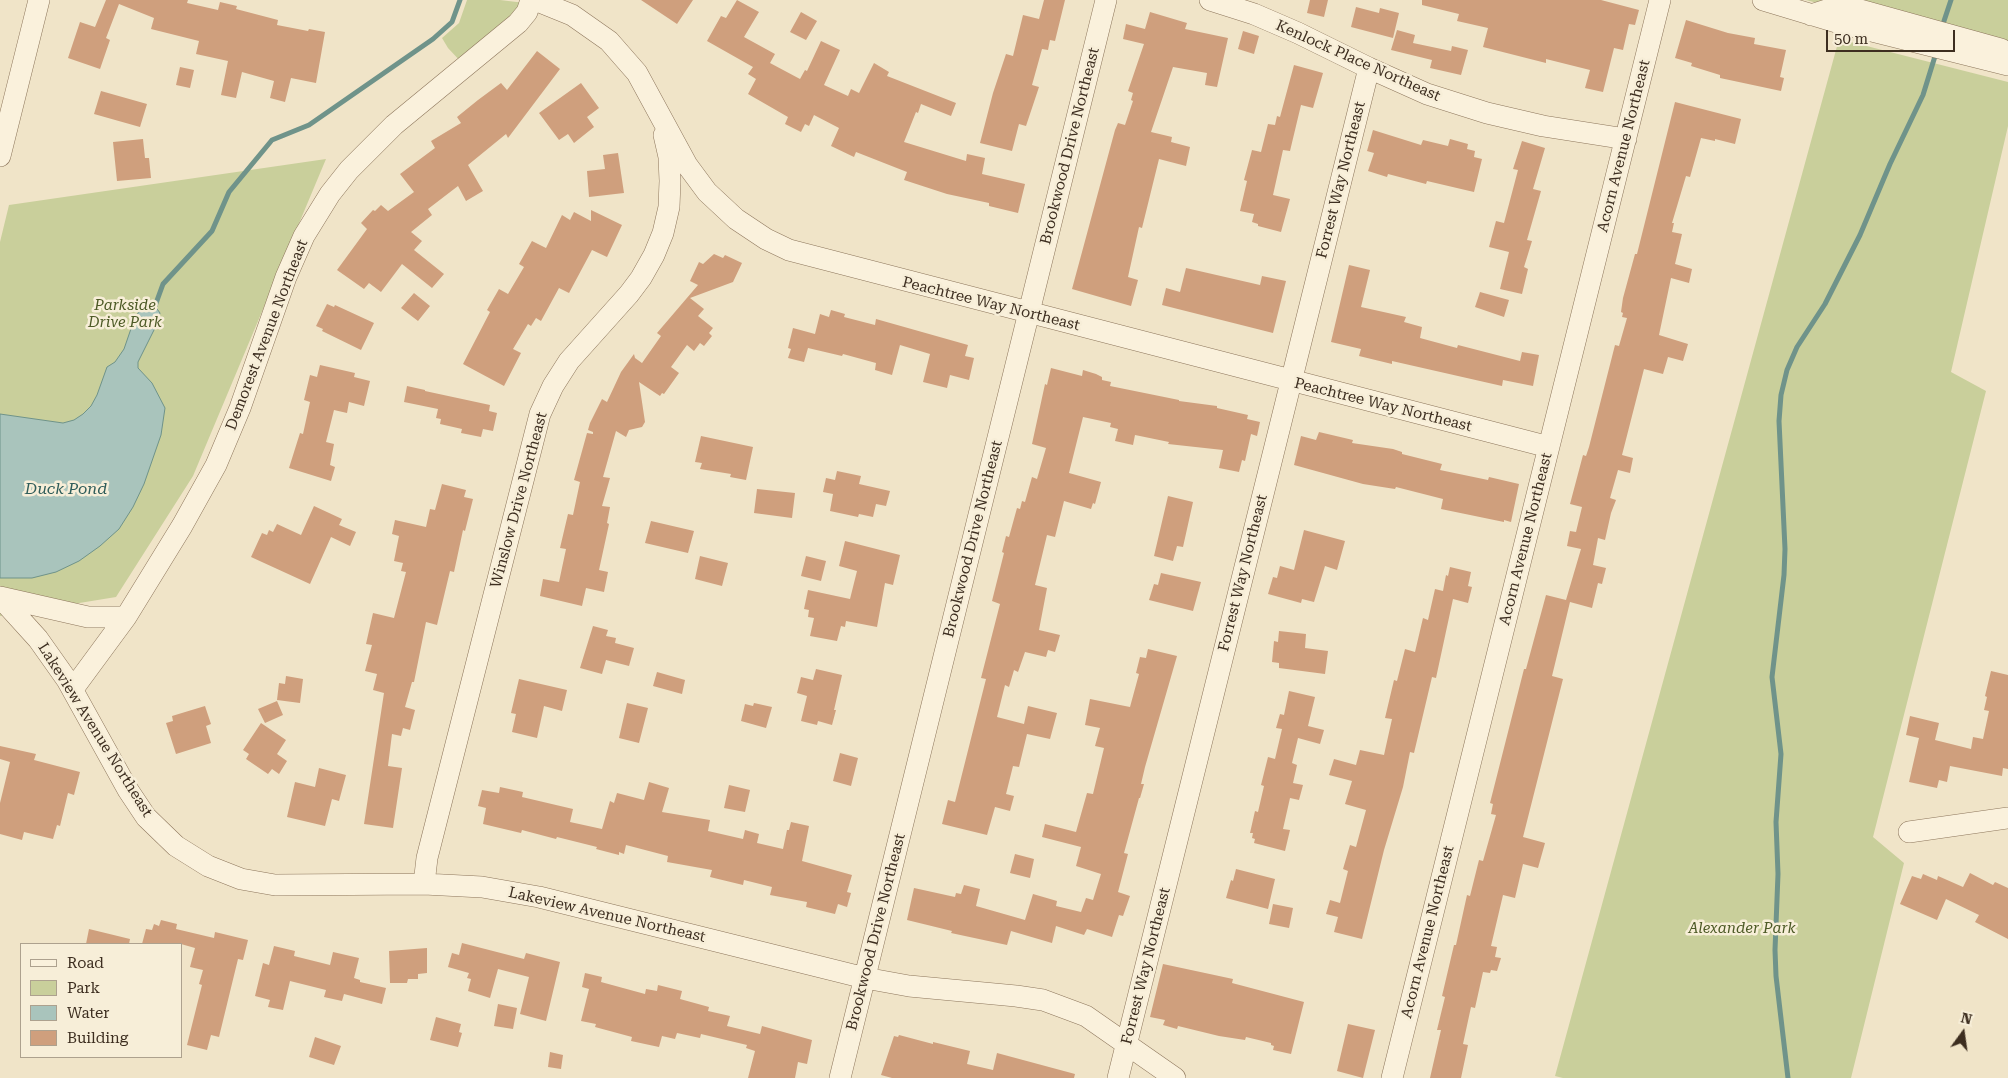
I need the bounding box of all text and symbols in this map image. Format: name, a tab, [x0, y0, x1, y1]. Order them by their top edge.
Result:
street label: Kenlock Place Northeast	[1273, 17, 1443, 105]
scale bar	[1828, 20, 1957, 52]
text: 50 m	[1834, 30, 1868, 48]
street label: Brookwood Drive Northeast	[1037, 46, 1103, 246]
street label: Acorn Avenue Northeast	[1594, 58, 1654, 234]
street label: Forrest Way Northeast	[1313, 100, 1369, 260]
street label: Demorest Avenue Northeast	[222, 237, 312, 433]
street label: Peachtree Way Northeast	[900, 273, 1082, 335]
park label: Parkside Drive Park	[88, 297, 162, 332]
street label: Peachtree Way Northeast	[1292, 374, 1474, 436]
street label: Winslow Drive Northeast	[487, 410, 551, 590]
street label: Brookwood Drive Northeast	[940, 439, 1006, 639]
street label: Acorn Avenue Northeast	[1496, 451, 1556, 627]
water label: Duck Pond	[25, 479, 107, 499]
street label: Forrest Way Northeast	[1215, 493, 1271, 653]
street label: Lakeview Avenue Northeast	[34, 640, 156, 820]
street label: Brookwood Drive Northeast	[843, 832, 909, 1032]
street label: Acorn Avenue Northeast	[1398, 844, 1458, 1020]
street label: Lakeview Avenue Northeast	[507, 884, 707, 946]
street label: Forrest Way Northeast	[1118, 886, 1174, 1046]
park label: Alexander Park	[1688, 920, 1796, 938]
legend	[20, 943, 182, 1058]
text: Road	[67, 954, 104, 972]
text: Park	[67, 979, 100, 997]
text: Water	[67, 1004, 109, 1022]
north arrow	[1938, 1008, 1988, 1058]
text: N	[1959, 1009, 1974, 1028]
text: Building	[67, 1029, 128, 1047]

